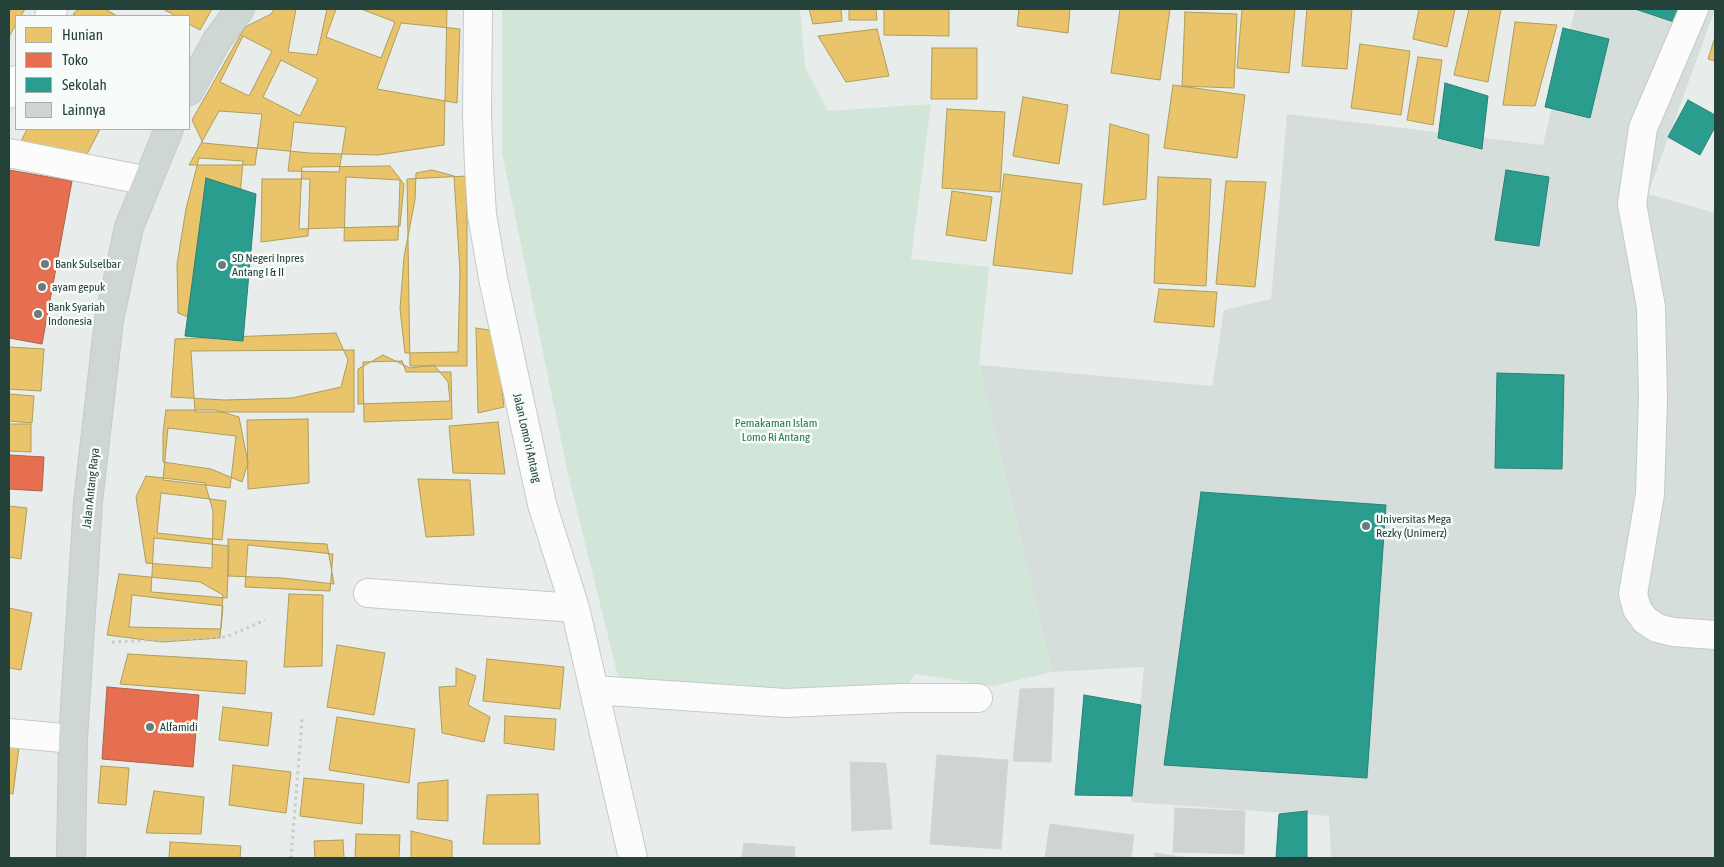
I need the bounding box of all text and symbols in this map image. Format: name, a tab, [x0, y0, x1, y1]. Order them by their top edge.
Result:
legend	[15, 15, 190, 130]
text: Hunian	[62, 26, 103, 43]
text: Toko	[62, 51, 88, 68]
text: Sekolah	[62, 76, 107, 93]
text: Lainnya	[62, 101, 106, 118]
place label: SD Negeri Inpres Antang I & II	[232, 251, 304, 279]
place label: Bank Sulselbar	[55, 257, 121, 271]
marker: Bank Sulselbar	[39, 258, 51, 270]
marker: SD Negeri Inpres Antang I & II	[216, 259, 228, 271]
place label: ayam gepuk	[52, 280, 105, 294]
marker: ayam gepuk	[36, 281, 48, 293]
place label: Bank Syariah Indonesia	[48, 300, 105, 328]
marker: Bank Syariah Indonesia	[32, 308, 44, 320]
street label: Jalan Lomo'ri Antang	[510, 392, 544, 484]
park label: Pemakaman Islam Lomo Ri Antang	[735, 416, 817, 444]
street label: Jalan Antang Raya	[80, 447, 102, 529]
place label: Universitas Mega Rezky (Unimerz)	[1376, 512, 1451, 540]
marker: Universitas Mega Rezky (Unimerz)	[1360, 520, 1372, 532]
place label: Alfamidi	[160, 720, 198, 734]
marker: Alfamidi	[144, 721, 156, 733]

